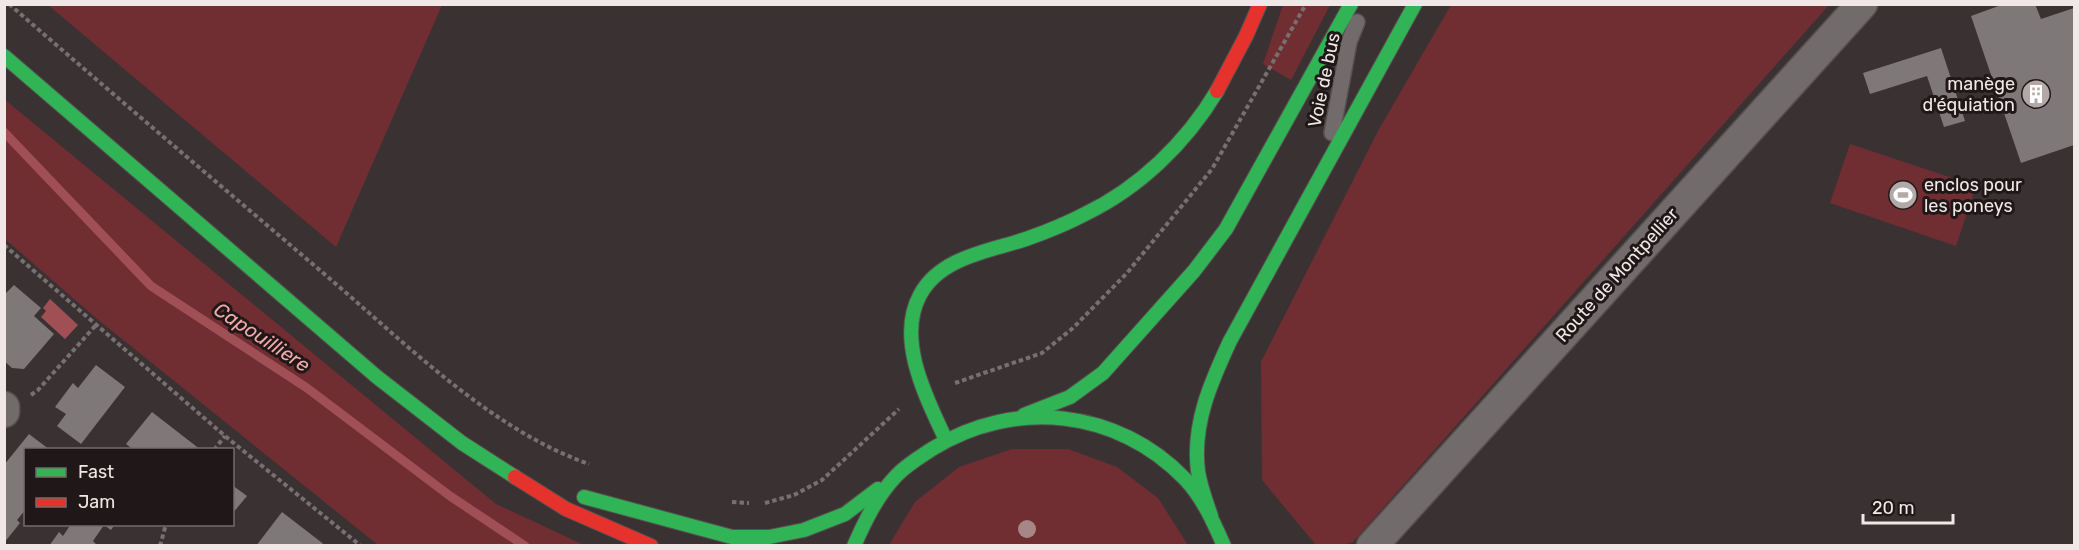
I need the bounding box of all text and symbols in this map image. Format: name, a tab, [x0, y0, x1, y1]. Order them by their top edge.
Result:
street label: Voie de bus	[1303, 31, 1345, 129]
place label: manège d'équiation	[1922, 73, 2015, 116]
building icon: manège d'équiation	[2020, 78, 2052, 110]
place label: enclos pour les poneys	[1924, 174, 2022, 217]
sports icon: enclos pour les poneys	[1887, 179, 1919, 211]
street label: Route de Montpellier	[1551, 203, 1683, 347]
water label: Capouilliere	[209, 297, 315, 377]
legend	[24, 448, 234, 526]
text: Fast	[78, 461, 114, 483]
scale bar	[1863, 487, 1953, 525]
text: Jam	[78, 491, 115, 513]
text: 20 m	[1872, 497, 1914, 519]

